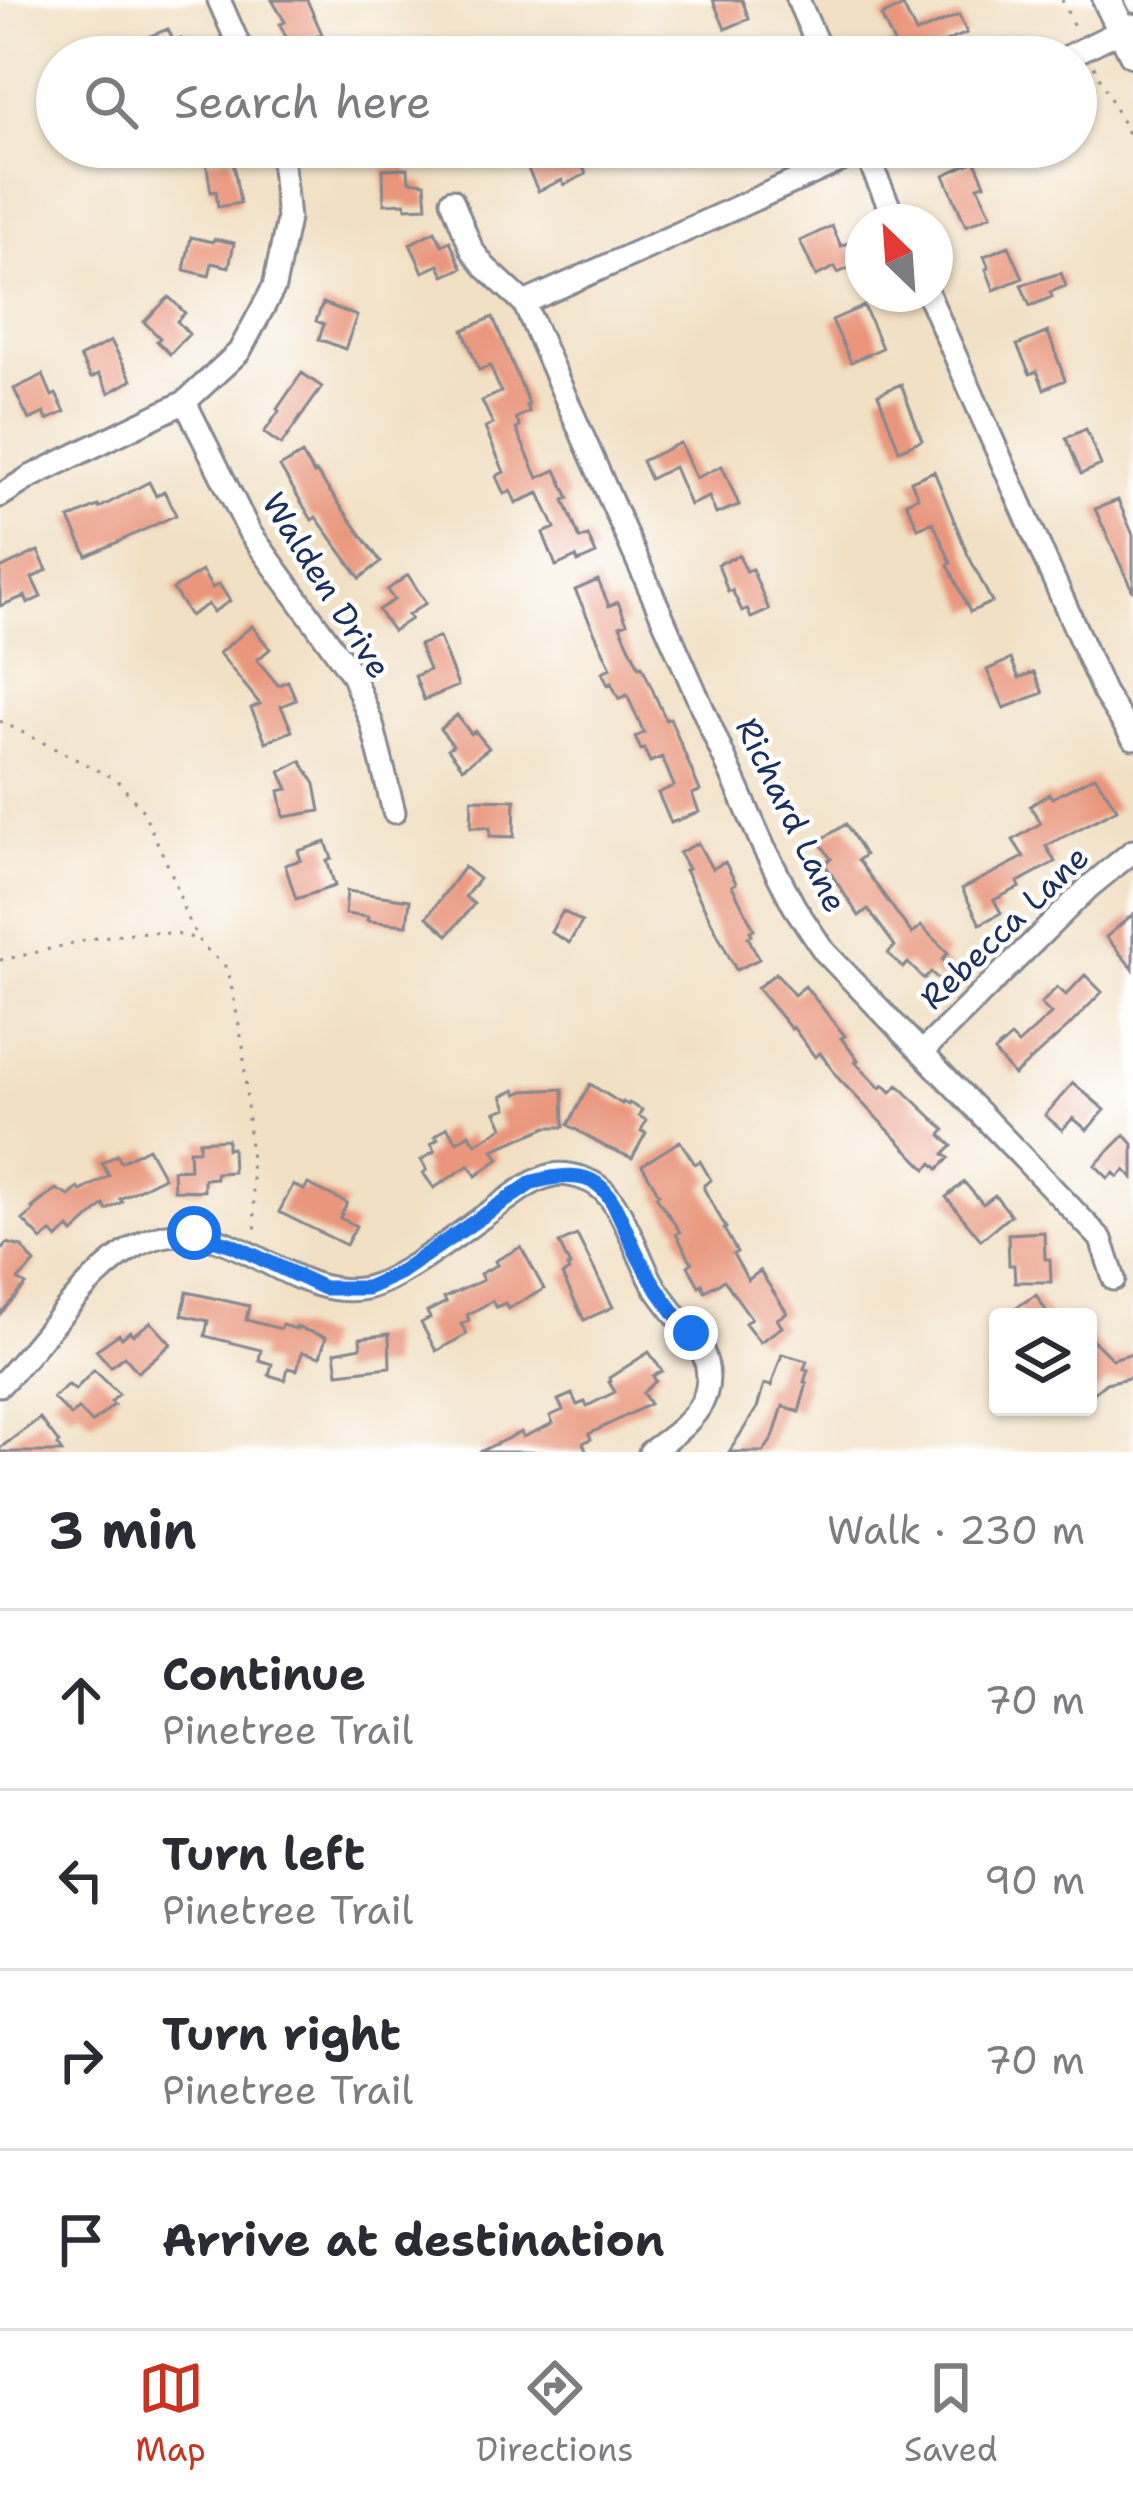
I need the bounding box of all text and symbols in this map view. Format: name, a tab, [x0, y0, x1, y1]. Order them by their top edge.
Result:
search box	[36, 36, 1097, 168]
icon: search	[78, 69, 144, 135]
text: Search here	[174, 72, 431, 132]
north arrow	[845, 204, 953, 312]
street label: Walden Drive	[251, 484, 402, 687]
street label: Richard Lane	[725, 710, 858, 920]
street label: Rebecca Lane	[910, 835, 1099, 1020]
route start	[167, 1206, 221, 1260]
route end	[664, 1306, 718, 1360]
map controls	[989, 1308, 1097, 1416]
button: layers	[989, 1308, 1097, 1416]
text: 3 min	[48, 1496, 197, 1564]
text: Walk · 230 m	[827, 1504, 1085, 1556]
text: Continue	[162, 1644, 366, 1704]
icon: ahead	[48, 1667, 114, 1733]
text: 70 m	[984, 1674, 1085, 1726]
text: Pinetree Trail	[162, 1704, 413, 1756]
text: Turn left	[162, 1824, 365, 1884]
icon: left	[48, 1847, 114, 1913]
text: 90 m	[984, 1854, 1085, 1906]
text: Pinetree Trail	[162, 1884, 413, 1936]
text: Turn right	[162, 2004, 401, 2064]
icon: right	[48, 2027, 114, 2093]
text: 70 m	[984, 2034, 1085, 2086]
text: Pinetree Trail	[162, 2064, 413, 2116]
icon: arrive	[48, 2207, 114, 2273]
text: Arrive at destination	[162, 2210, 665, 2270]
tab: Map	[135, 2355, 206, 2472]
tab: Directions	[476, 2355, 634, 2472]
tab: Saved	[904, 2355, 998, 2472]

